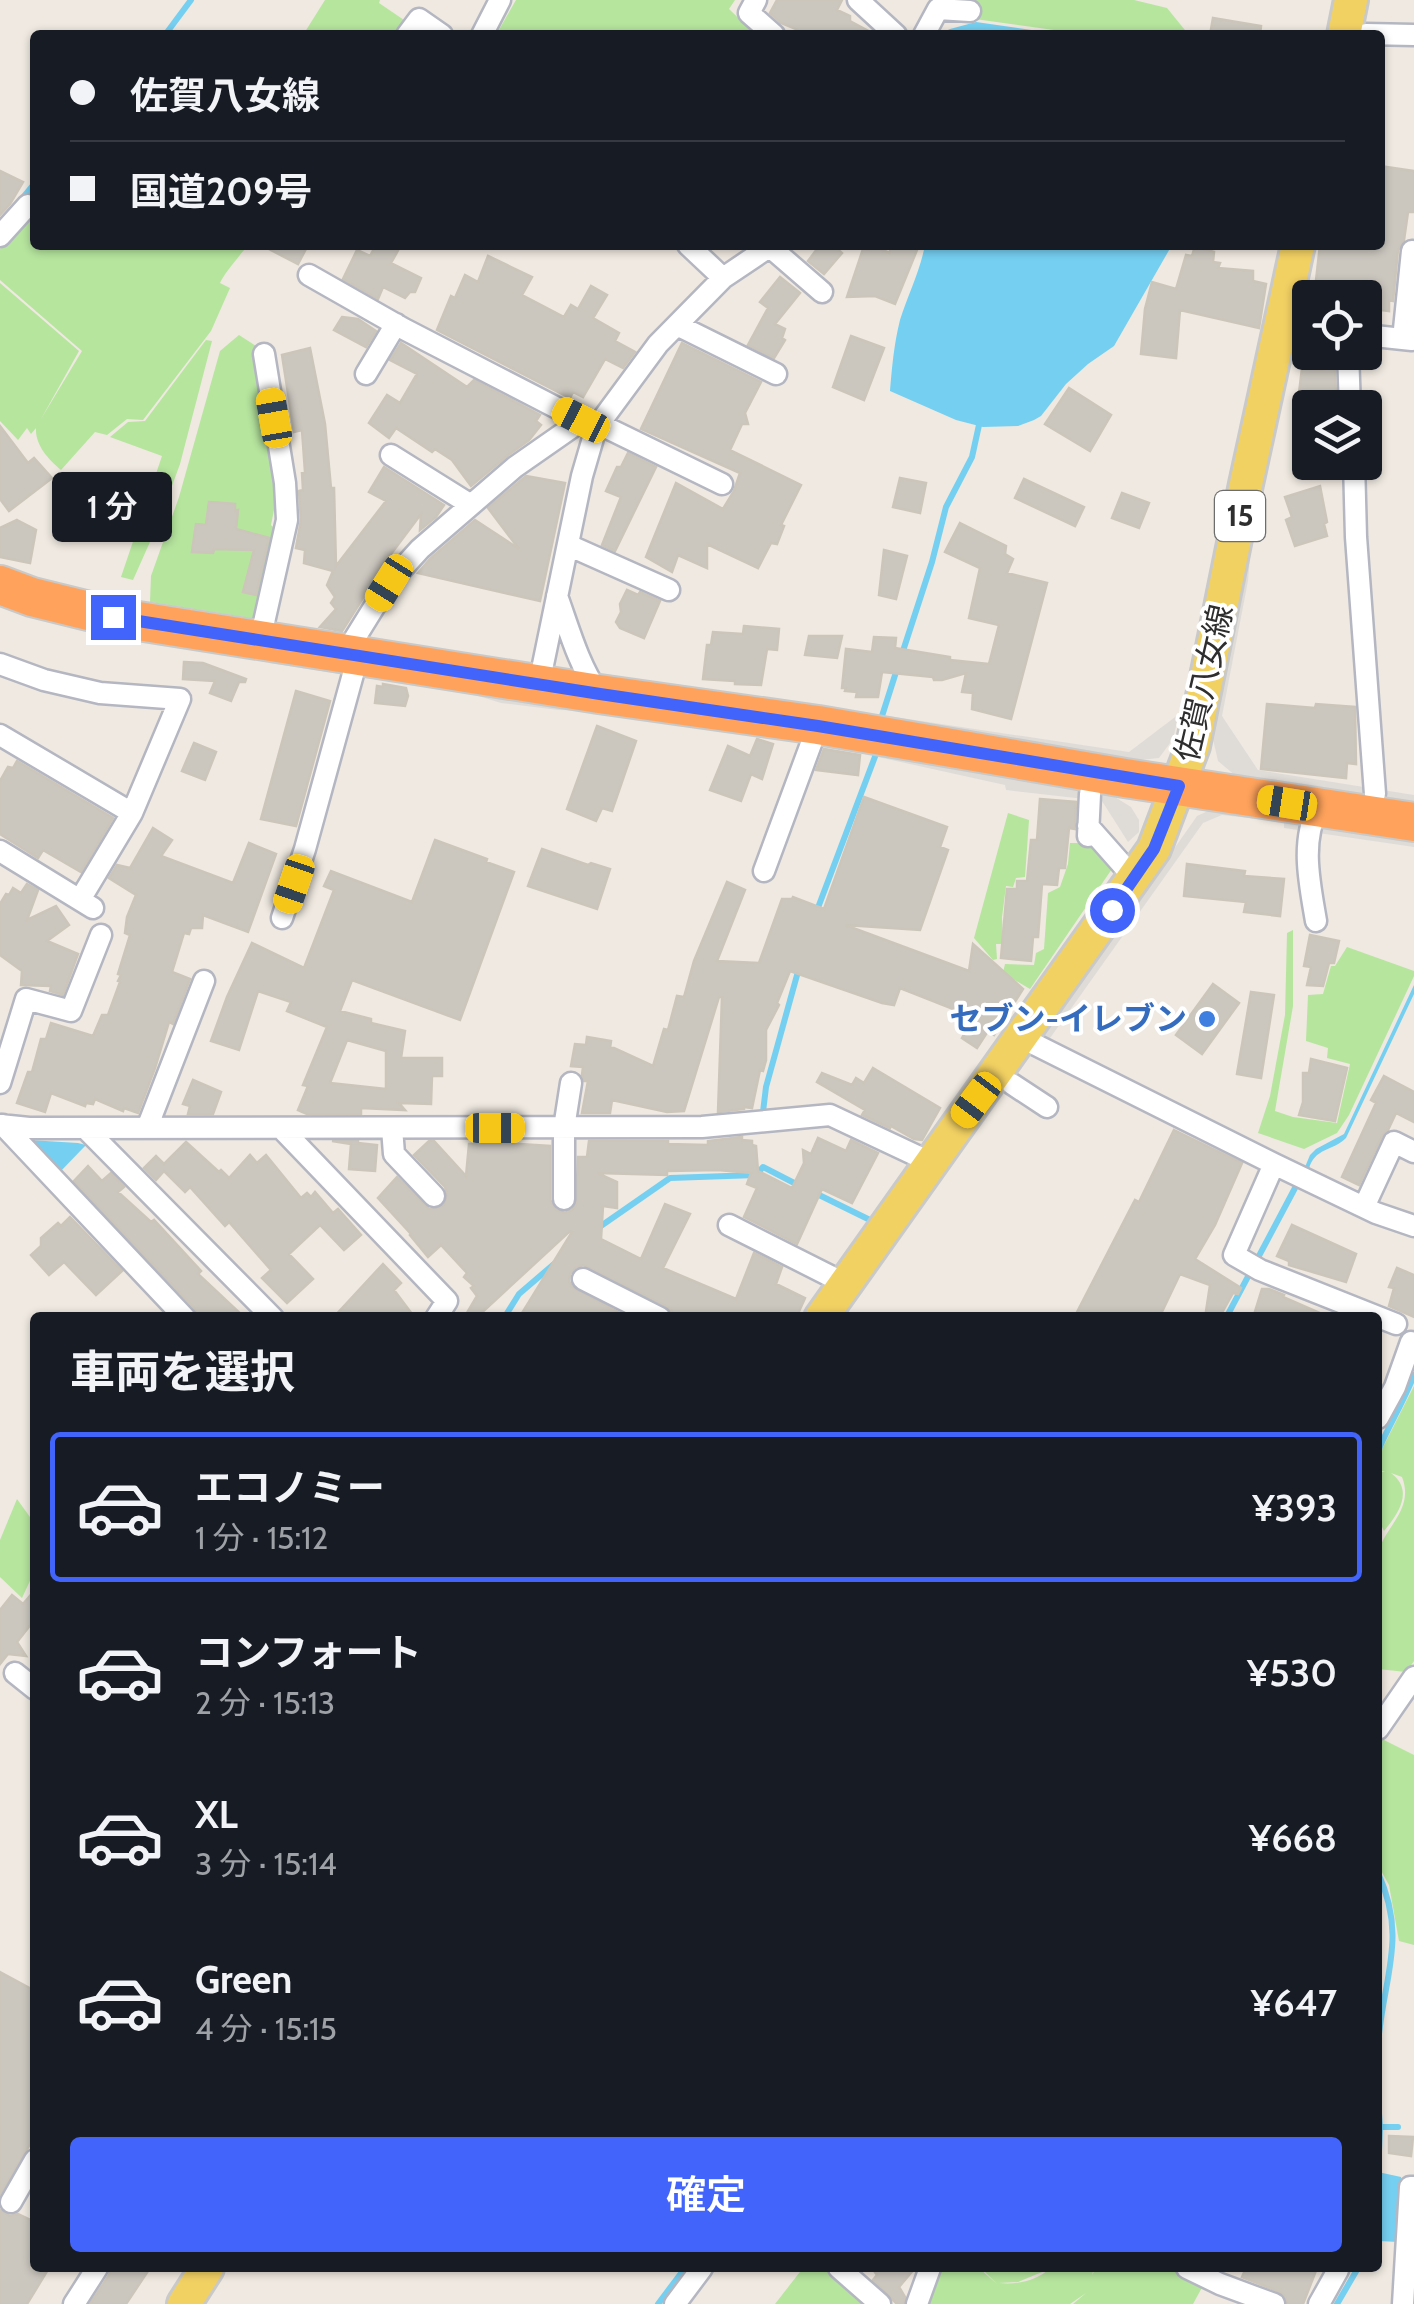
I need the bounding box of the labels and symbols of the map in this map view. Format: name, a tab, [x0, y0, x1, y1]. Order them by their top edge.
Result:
car	[254, 386, 294, 450]
car	[547, 393, 615, 447]
callout: 1 分	[53, 472, 173, 542]
road number: 15	[1215, 491, 1265, 541]
car	[360, 550, 418, 616]
route end	[91, 595, 136, 640]
street label: 佐賀八女線	[1167, 601, 1241, 765]
car	[1255, 783, 1319, 823]
car	[270, 851, 318, 917]
route start	[1090, 888, 1135, 933]
place label: セブン-イレブン	[950, 999, 1187, 1038]
marker: セブン-イレブン	[1196, 1008, 1218, 1030]
car	[946, 1067, 1006, 1133]
car	[465, 1113, 525, 1143]

